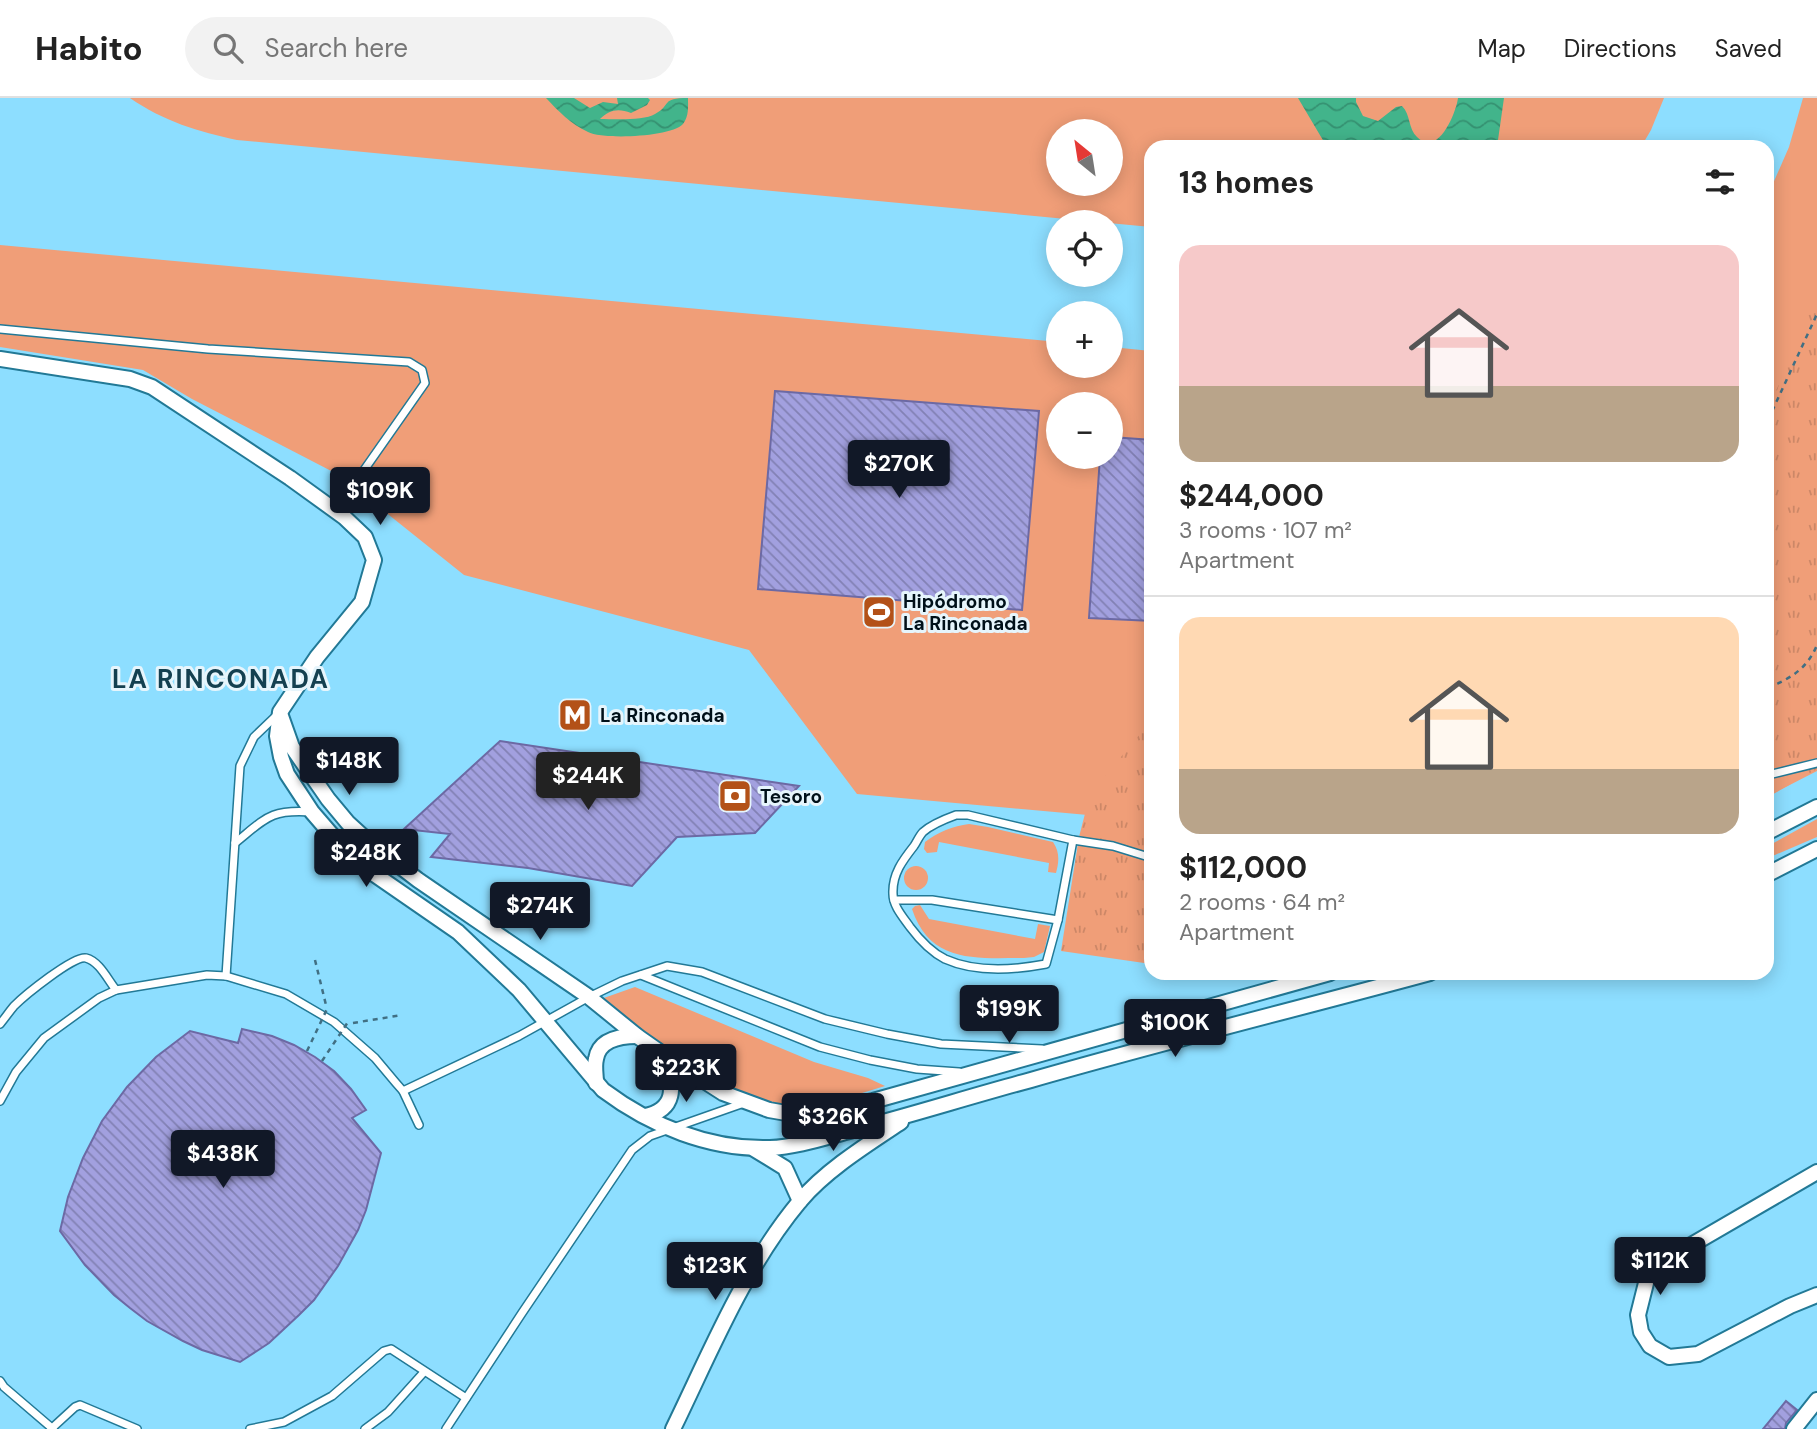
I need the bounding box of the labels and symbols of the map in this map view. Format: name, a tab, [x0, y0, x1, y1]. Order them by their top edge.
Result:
north arrow	[1046, 119, 1124, 196]
pin: $270K	[850, 440, 948, 500]
pin: $109K	[331, 468, 429, 527]
place label: Hipódromo La Rinconada	[903, 589, 1028, 636]
sports icon: Hipódromo La Rinconada	[860, 593, 898, 631]
district label: LA RINCONADA	[112, 662, 330, 696]
metro station icon: La Rinconada	[556, 696, 594, 734]
place label: La Rinconada	[600, 703, 725, 728]
pin: $148K	[300, 738, 398, 797]
pin: $244K	[539, 752, 637, 812]
bank icon: Tesoro	[716, 777, 754, 815]
place label: Tesoro	[760, 784, 822, 809]
pin: $248K	[317, 830, 415, 889]
pin: $274K	[491, 882, 589, 942]
pin: $199K	[960, 986, 1058, 1045]
pin: $100K	[1126, 1000, 1224, 1059]
pin: $223K	[637, 1044, 735, 1104]
pin: $326K	[784, 1094, 882, 1153]
pin: $438K	[174, 1130, 272, 1190]
pin: $112K	[1611, 1238, 1709, 1297]
pin: $123K	[666, 1242, 764, 1302]

